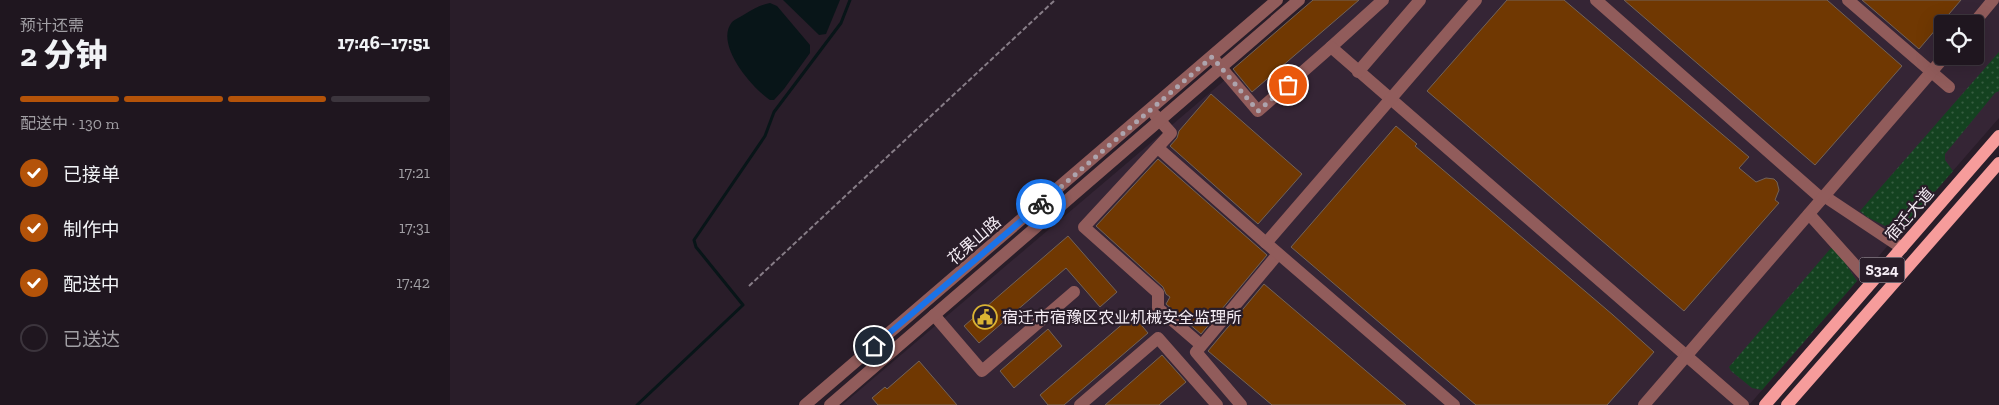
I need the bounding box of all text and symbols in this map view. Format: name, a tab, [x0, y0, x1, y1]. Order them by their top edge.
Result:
map controls	[1934, 15, 1984, 65]
button: locate	[1934, 15, 1984, 65]
text: 预计还需	[20, 16, 84, 35]
text: 17:46–17:51	[338, 31, 430, 54]
text: 2 分钟	[20, 36, 107, 74]
pin	[1267, 64, 1309, 106]
icon: bag	[1274, 71, 1302, 99]
text: 配送中 · 130 m	[20, 114, 119, 133]
icon: check	[20, 159, 48, 187]
text: 已接单	[63, 163, 120, 186]
text: 17:21	[399, 163, 430, 182]
courier	[1016, 179, 1066, 229]
street label: 宿迁大道	[1881, 184, 1938, 245]
icon: bike	[1027, 190, 1055, 218]
street label: 花果山路	[944, 212, 1005, 269]
icon: check	[20, 214, 48, 242]
text: 制作中	[63, 218, 120, 241]
text: 17:31	[399, 218, 430, 237]
road number: S324	[1860, 258, 1904, 282]
icon: check	[20, 269, 48, 297]
text: 配送中	[63, 273, 120, 296]
text: 17:42	[396, 273, 430, 292]
public building icon: 宿迁市宿豫区农业机械安全监理所	[972, 304, 998, 330]
place label: 宿迁市宿豫区农业机械安全监理所	[1002, 308, 1242, 327]
pin	[853, 325, 895, 367]
text: 已送达	[63, 328, 120, 351]
icon: home	[860, 332, 888, 360]

